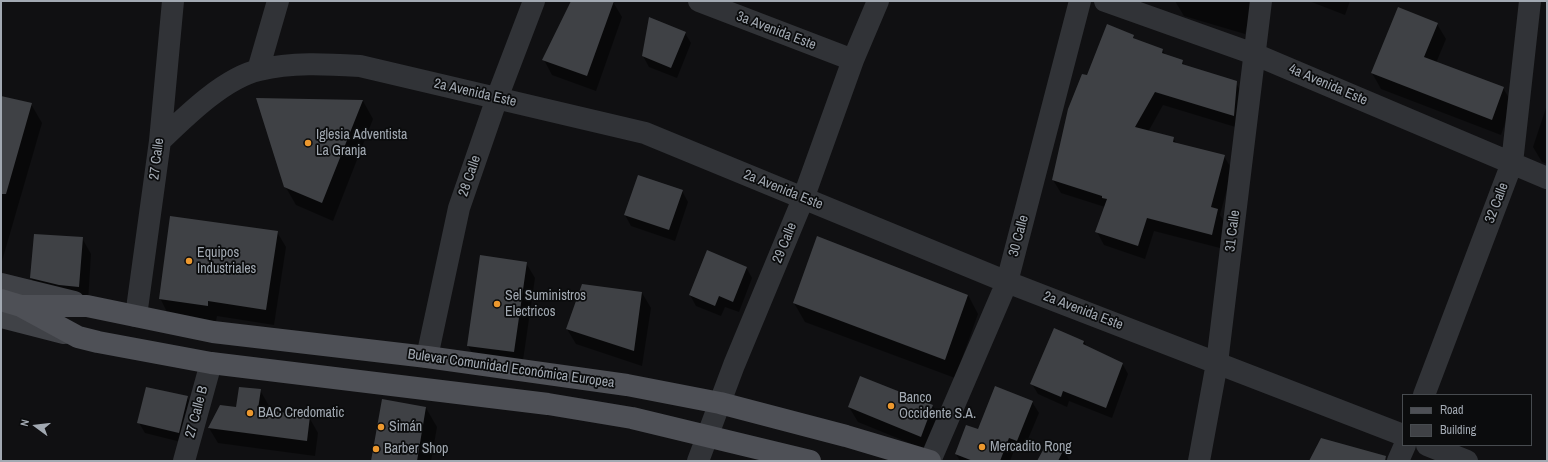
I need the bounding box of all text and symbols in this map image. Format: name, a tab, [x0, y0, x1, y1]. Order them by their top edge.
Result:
street label: 3a Avenida Este	[734, 8, 818, 54]
street label: 4a Avenida Este	[1286, 61, 1370, 109]
street label: 2a Avenida Este	[432, 75, 518, 111]
place label: Iglesia Adventista La Granja	[316, 127, 407, 160]
street label: 27 Calle	[146, 137, 168, 181]
marker: Iglesia Adventista La Granja	[303, 138, 313, 148]
street label: 28 Calle	[455, 153, 485, 199]
street label: 2a Avenida Este	[741, 166, 825, 214]
street label: 32 Calle	[1482, 180, 1512, 226]
street label: 31 Calle	[1222, 209, 1244, 253]
street label: 30 Calle	[1005, 213, 1033, 259]
street label: 29 Calle	[769, 220, 801, 266]
place label: Equipos Industriales	[197, 245, 256, 278]
marker: Equipos Industriales	[184, 256, 194, 266]
place label: Sel Suministros Electricos	[505, 288, 586, 320]
street label: 2a Avenida Este	[1041, 288, 1125, 334]
marker: Sel Suministros Electricos	[492, 299, 502, 309]
street label: Bulevar Comunidad Económica Europea	[407, 346, 615, 392]
street label: 27 Calle B	[182, 384, 212, 440]
place label: Banco Occidente S.A.	[899, 390, 976, 422]
legend	[1402, 394, 1532, 446]
marker: Banco Occidente S.A.	[886, 401, 896, 411]
text: Road	[1440, 402, 1464, 418]
place label: BAC Credomatic	[258, 405, 344, 421]
north arrow	[16, 406, 56, 446]
marker: BAC Credomatic	[245, 408, 255, 418]
text: N	[17, 418, 32, 428]
place label: Simán	[389, 419, 422, 435]
marker: Simán	[376, 422, 386, 432]
text: Building	[1440, 422, 1476, 438]
place label: Mercadito Rong	[990, 439, 1072, 455]
place label: Barber Shop	[384, 441, 448, 457]
marker: Mercadito Rong	[977, 442, 987, 452]
marker: Barber Shop	[371, 444, 381, 454]

